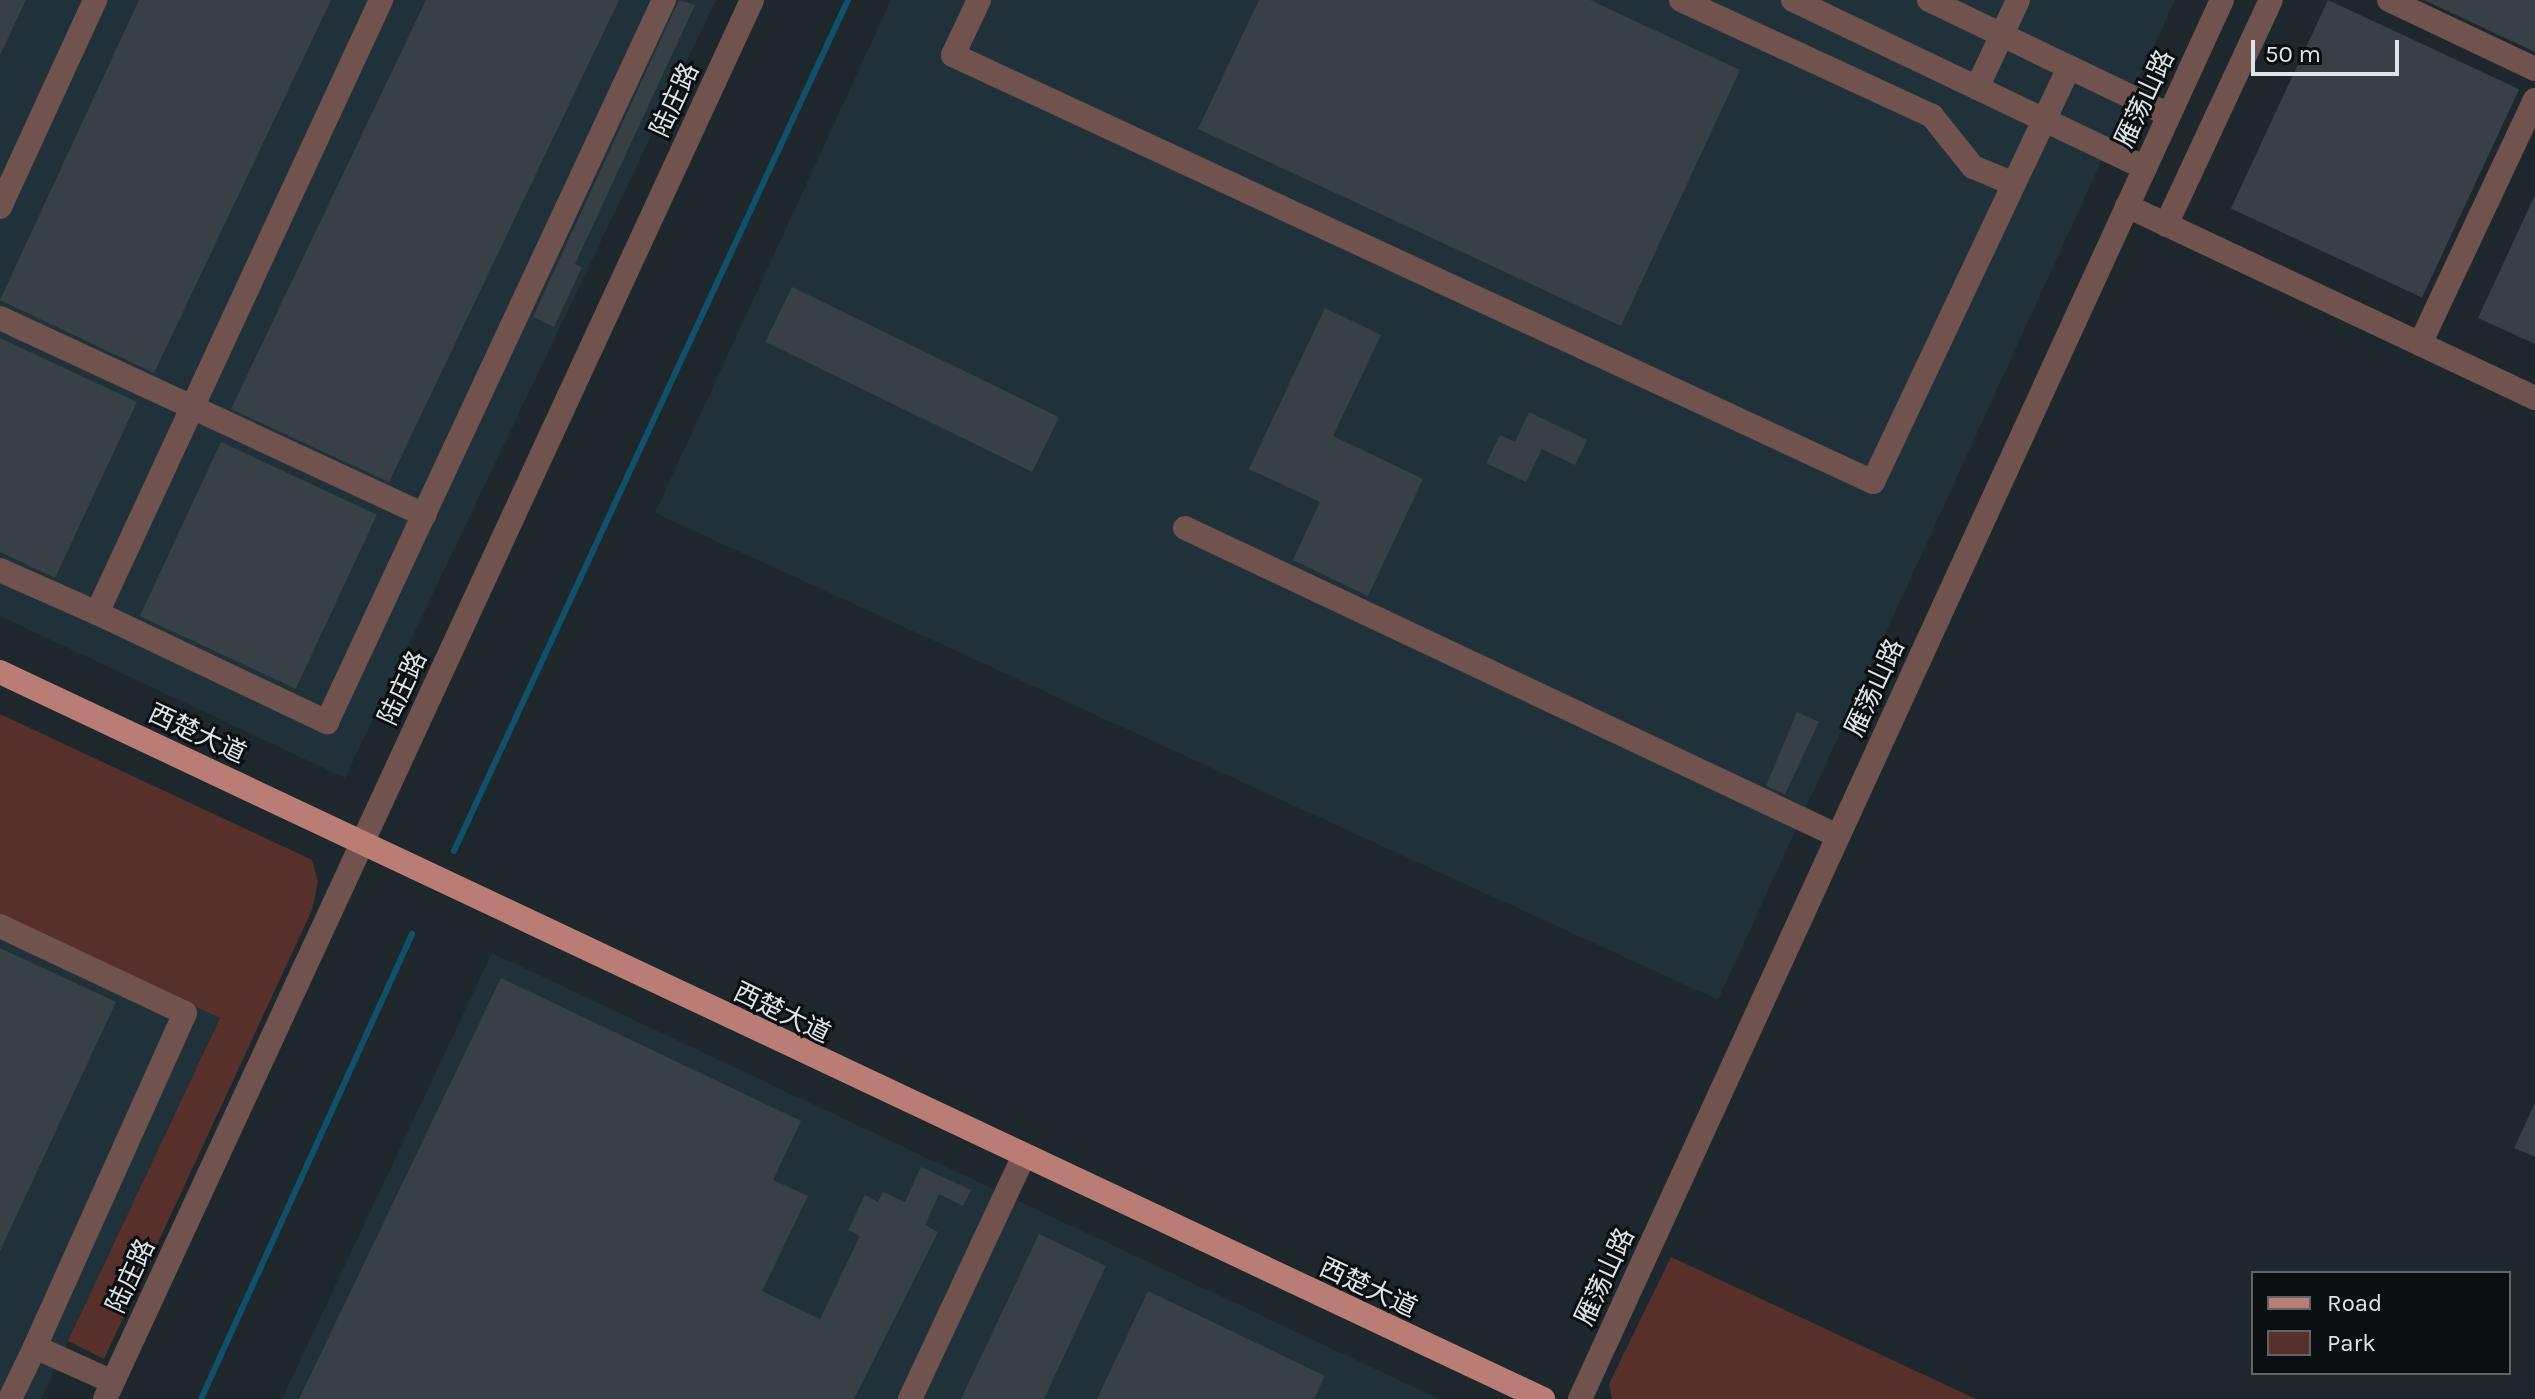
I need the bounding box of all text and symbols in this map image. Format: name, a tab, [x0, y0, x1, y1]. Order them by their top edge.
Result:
scale bar	[2255, 24, 2403, 74]
text: 50 m	[2265, 40, 2321, 68]
street label: 雁荡山路	[2109, 45, 2181, 153]
street label: 陆庄路	[644, 58, 706, 142]
street label: 雁荡山路	[1839, 634, 1911, 742]
street label: 陆庄路	[372, 646, 434, 730]
street label: 西楚大道	[143, 698, 251, 770]
street label: 西楚大道	[728, 976, 836, 1050]
street label: 雁荡山路	[1569, 1223, 1641, 1331]
street label: 陆庄路	[100, 1234, 162, 1318]
street label: 西楚大道	[1314, 1252, 1422, 1324]
legend	[2251, 1271, 2511, 1375]
text: Road	[2327, 1289, 2382, 1317]
text: Park	[2327, 1329, 2376, 1357]

